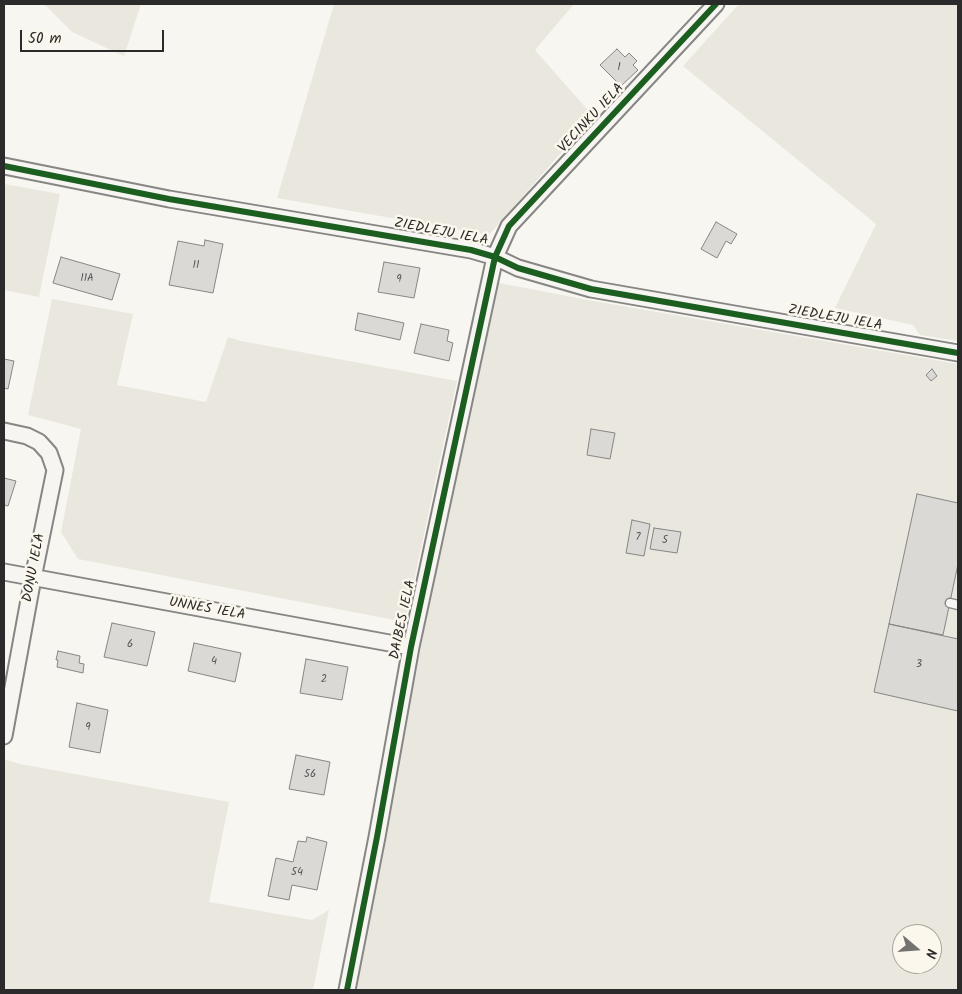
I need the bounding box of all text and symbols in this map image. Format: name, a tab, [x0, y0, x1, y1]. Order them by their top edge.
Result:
scale bar	[22, 20, 166, 52]
text: 50 m	[28, 27, 62, 51]
house number: 1	[617, 61, 621, 75]
street label: VECINKU IELA	[556, 81, 628, 157]
street label: ZIEDLEJU IELA	[393, 216, 489, 250]
house number: 11	[193, 259, 199, 273]
house number: 11A	[80, 272, 94, 286]
house number: 9	[396, 273, 402, 287]
street label: ZIEDLEJU IELA	[787, 302, 883, 336]
house number: 7	[635, 531, 641, 545]
street label: DOŅU IELA	[20, 532, 50, 604]
house number: 5	[662, 534, 668, 548]
street label: DAIBES IELA	[387, 579, 421, 661]
street label: UNNES IELA	[168, 595, 246, 625]
house number: 6	[127, 638, 133, 652]
house number: 4	[211, 655, 217, 669]
house number: 3	[916, 658, 922, 672]
house number: 2	[321, 673, 327, 687]
house number: 9	[85, 721, 91, 735]
house number: 56	[304, 768, 316, 782]
house number: 54	[291, 866, 303, 880]
north arrow	[892, 924, 942, 974]
text: N	[918, 946, 942, 961]

